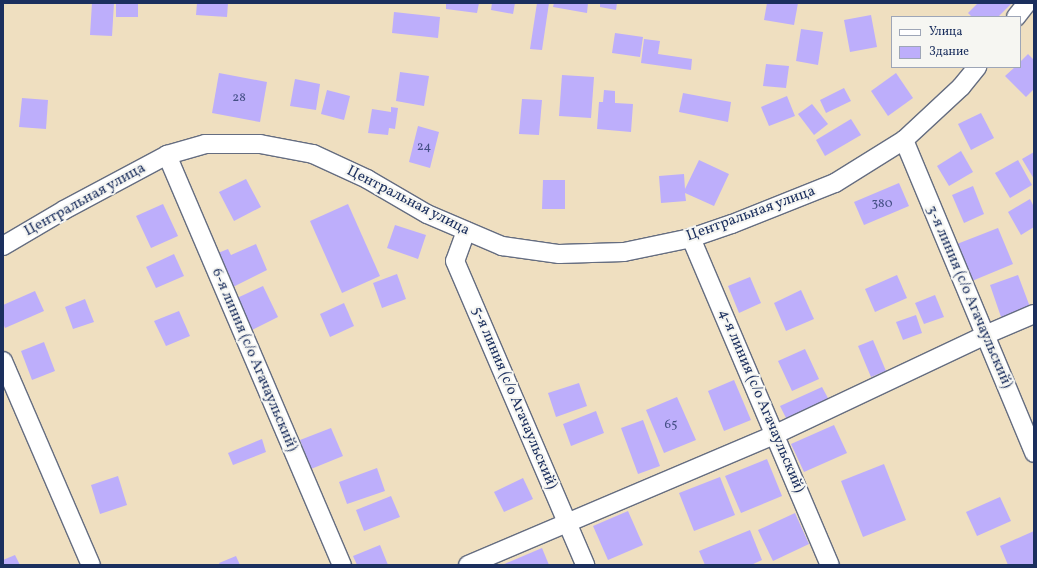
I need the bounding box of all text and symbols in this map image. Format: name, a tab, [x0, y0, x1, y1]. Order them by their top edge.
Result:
legend	[891, 16, 1021, 68]
text: Улица	[929, 24, 962, 40]
text: Здание	[929, 44, 969, 60]
house number: 28	[232, 90, 246, 106]
house number: 24	[417, 139, 431, 155]
street label: Центральная улица	[21, 159, 149, 241]
street label: Центральная улица	[343, 162, 473, 240]
street label: Центральная улица	[684, 182, 818, 246]
house number: 380	[871, 196, 893, 212]
street label: 3-я линия (с/о Агачаульский)	[922, 203, 1016, 391]
street label: 6-я линия (с/о Агачаульский)	[207, 266, 301, 454]
street label: 5-я линия (с/о Агачаульский)	[467, 304, 561, 492]
street label: 4-я линия (с/о Агачаульский)	[714, 307, 808, 495]
house number: 65	[665, 417, 677, 433]

